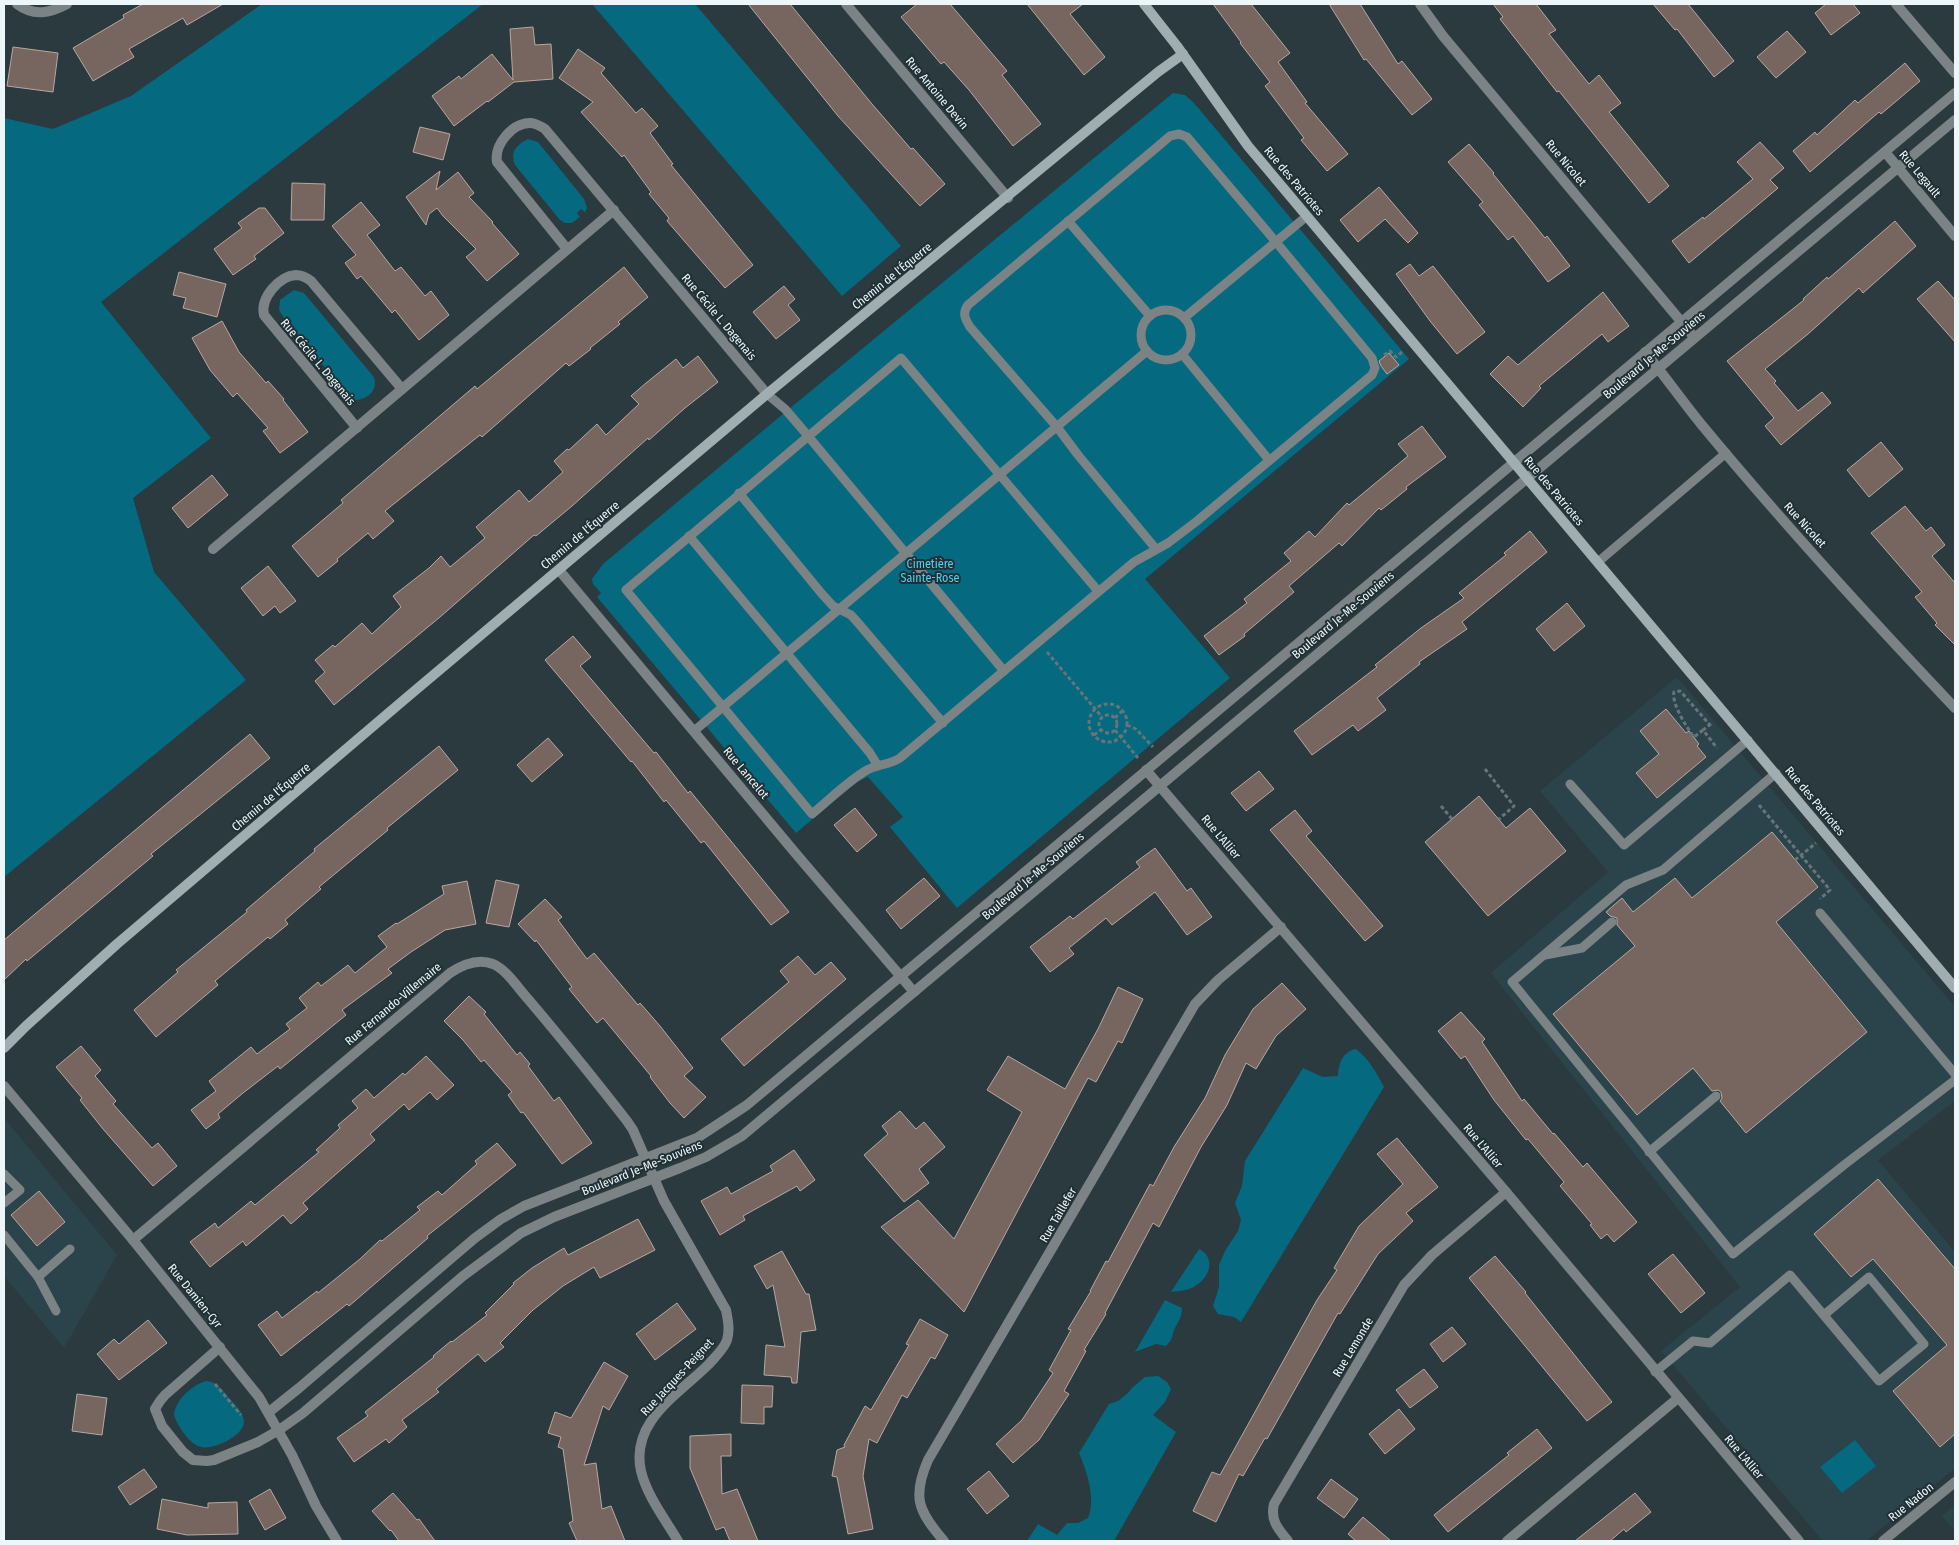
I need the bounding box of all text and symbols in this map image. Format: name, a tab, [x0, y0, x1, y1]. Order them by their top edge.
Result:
street label: Rue Antoine Devin	[903, 54, 971, 132]
street label: Rue Nicolet	[1543, 137, 1589, 189]
street label: Rue des Patriotes	[1261, 144, 1327, 218]
street label: Rue Legault	[1896, 148, 1944, 200]
street label: Chemin de l'Équerre	[849, 239, 935, 312]
street label: Rue Cécile L. Dagenais	[679, 271, 759, 363]
street label: Boulevard Je-Me-Souviens	[1600, 308, 1708, 402]
street label: Rue Cécile L. Dagenais	[278, 316, 358, 408]
street label: Rue des Patriotes	[1521, 454, 1587, 528]
street label: Chemin de l'Équerre	[537, 497, 622, 572]
street label: Rue Nicolet	[1781, 499, 1829, 551]
park label: Cimetière Sainte-Rose	[900, 557, 960, 585]
street label: Boulevard Je-Me-Souviens	[1289, 568, 1397, 662]
street label: Rue Lancelot	[720, 744, 772, 802]
street label: Chemin de l'Équerre	[228, 759, 313, 834]
street label: Rue des Patriotes	[1782, 764, 1848, 838]
street label: Rue L'Allier	[1198, 812, 1244, 863]
street label: Boulevard Je-Me-Souviens	[979, 829, 1087, 923]
street label: Rue Fernando-Villemaire	[342, 960, 444, 1048]
street label: Rue L'Allier	[1460, 1121, 1506, 1172]
street label: Boulevard Je-Me-Souviens	[580, 1137, 704, 1199]
street label: Rue Taillefer	[1037, 1184, 1080, 1245]
street label: Rue Damien-Cyr	[165, 1261, 226, 1331]
street label: Rue Lemonde	[1330, 1315, 1376, 1379]
street label: Rue Jacques-Peignet	[638, 1335, 716, 1418]
street label: Rue L'Allier	[1721, 1432, 1767, 1483]
street label: Rue Nadon	[1886, 1480, 1936, 1524]

